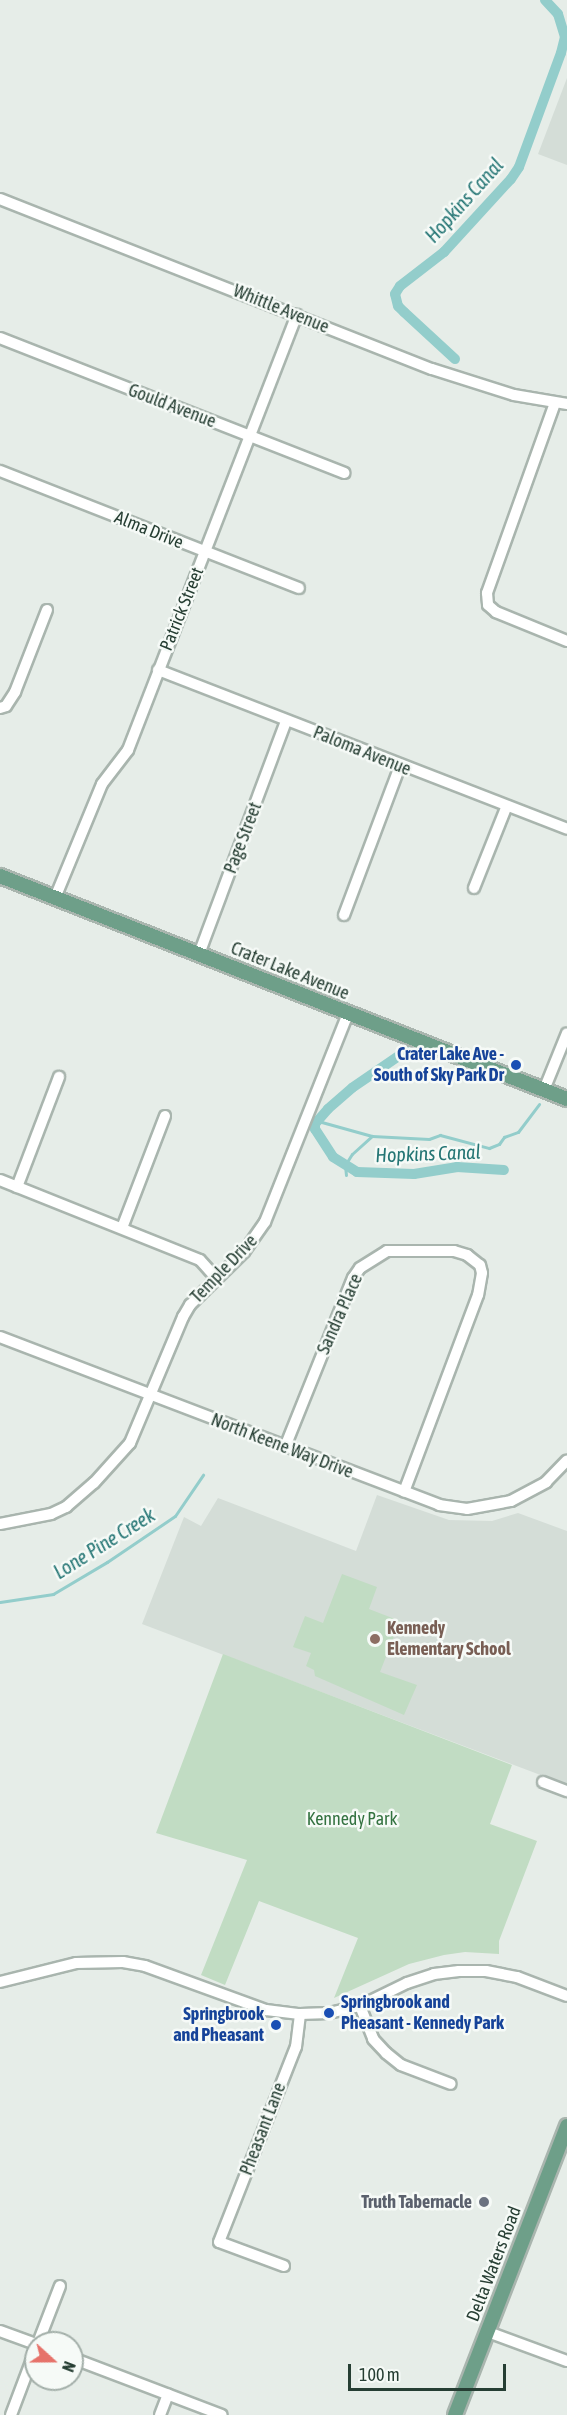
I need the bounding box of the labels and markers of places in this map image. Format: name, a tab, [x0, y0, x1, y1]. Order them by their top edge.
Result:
place label: Crater Lake Ave - South of Sky Park Dr	[374, 1044, 504, 1086]
marker: Crater Lake Ave - South of Sky Park Dr	[509, 1058, 523, 1072]
place label: Kennedy Elementary School	[387, 1618, 511, 1660]
marker: Kennedy Elementary School	[368, 1632, 382, 1646]
place label: Springbrook and Pheasant - Kennedy Park	[341, 1992, 504, 2034]
place label: Springbrook and Pheasant	[173, 2004, 264, 2046]
marker: Springbrook and Pheasant - Kennedy Park	[322, 2006, 336, 2020]
marker: Springbrook and Pheasant	[269, 2018, 283, 2032]
place label: Truth Tabernacle	[361, 2191, 472, 2213]
marker: Truth Tabernacle	[477, 2195, 491, 2209]

